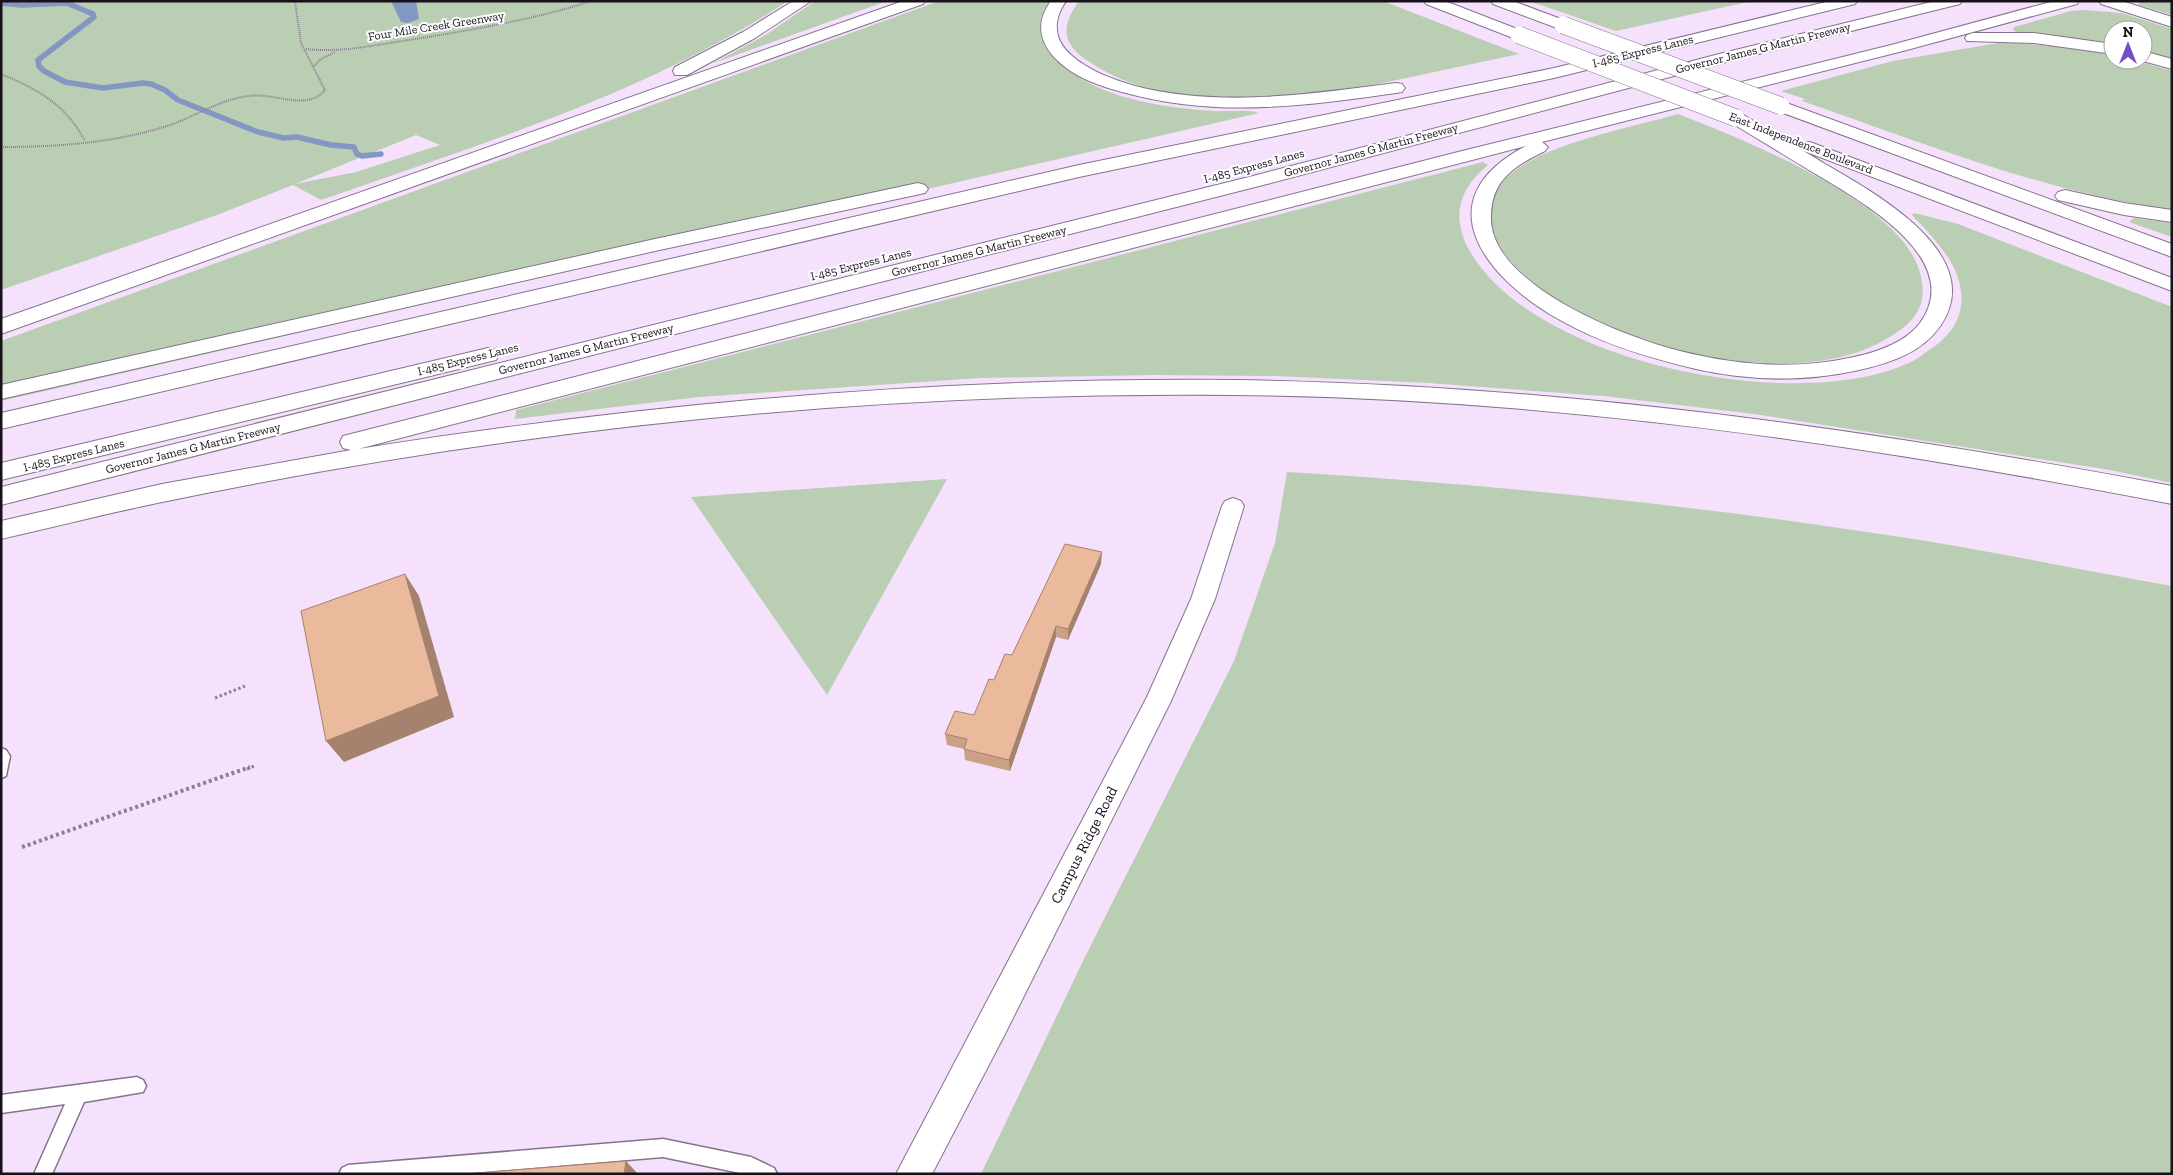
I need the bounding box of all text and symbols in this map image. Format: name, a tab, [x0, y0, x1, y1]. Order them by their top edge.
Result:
street label: Four Mile Creek Greenway	[367, 8, 506, 44]
street label: Governor James G Martin Freeway	[1674, 19, 1853, 77]
north arrow	[2103, 20, 2153, 70]
text: N	[2123, 24, 2134, 41]
street label: I-485 Express Lanes	[1591, 32, 1695, 70]
street label: East Independence Boulevard	[1727, 109, 1875, 177]
street label: Governor James G Martin Freeway	[1282, 120, 1460, 180]
street label: I-485 Express Lanes	[1202, 146, 1306, 186]
street label: Governor James G Martin Freeway	[890, 222, 1069, 280]
street label: I-485 Express Lanes	[809, 245, 913, 283]
street label: Governor James G Martin Freeway	[497, 320, 676, 378]
street label: I-485 Express Lanes	[416, 340, 520, 378]
street label: Governor James G Martin Freeway	[104, 419, 283, 477]
street label: I-485 Express Lanes	[22, 436, 126, 474]
street label: Campus Ridge Road	[1047, 783, 1122, 907]

